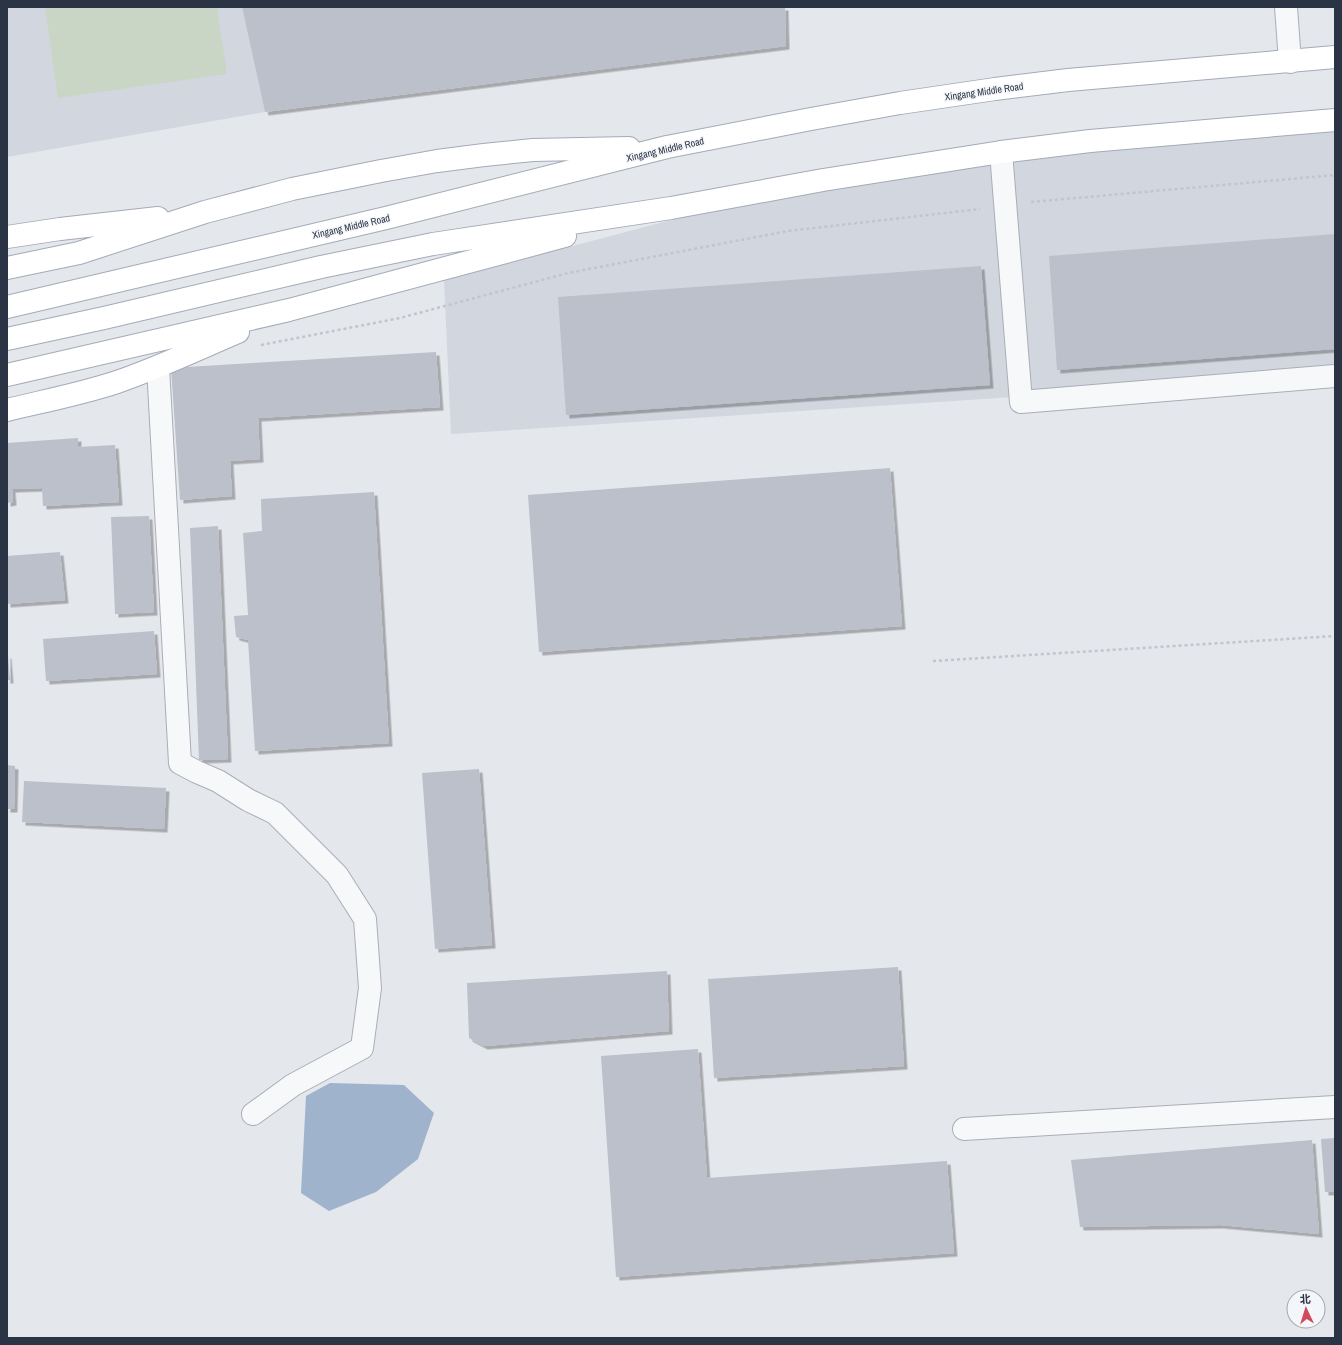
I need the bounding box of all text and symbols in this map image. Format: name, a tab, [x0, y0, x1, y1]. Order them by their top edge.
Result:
street label: Xingang Middle Road	[944, 80, 1024, 103]
street label: Xingang Middle Road	[625, 134, 705, 165]
street label: Xingang Middle Road	[311, 211, 391, 242]
north arrow	[1286, 1289, 1326, 1329]
text: 北	[1299, 1292, 1311, 1306]

